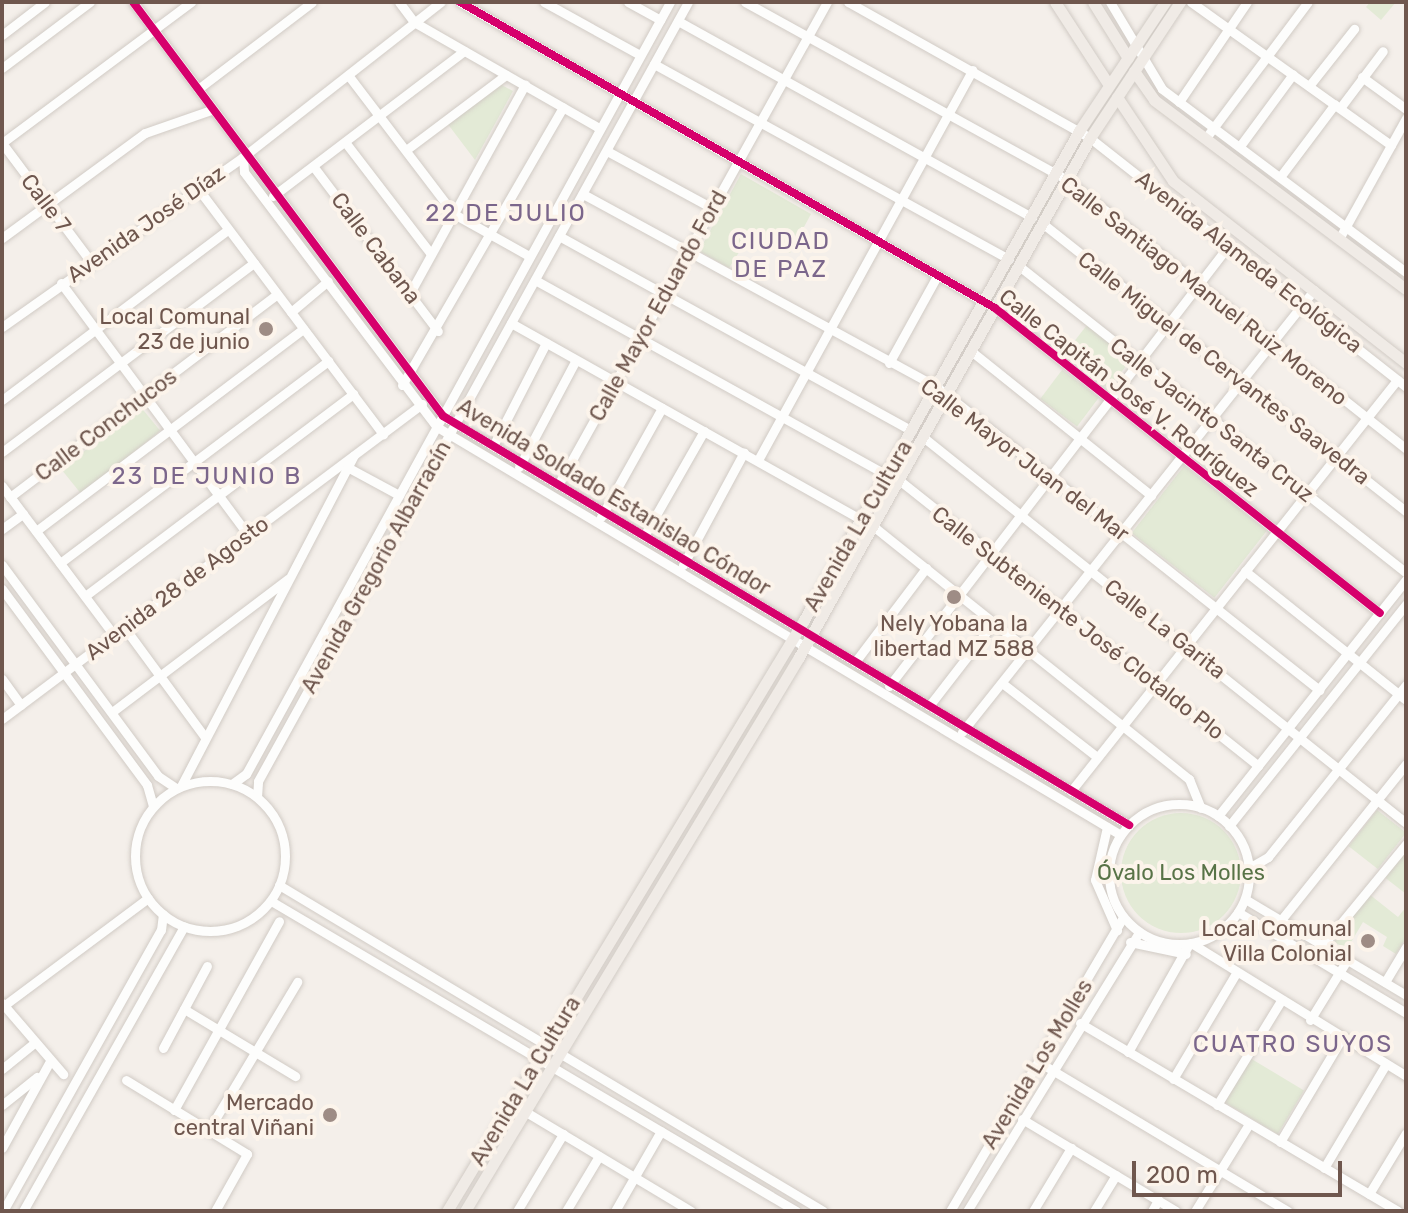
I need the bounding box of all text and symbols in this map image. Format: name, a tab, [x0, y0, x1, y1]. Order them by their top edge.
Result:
street label: Avenida José Díaz	[62, 160, 230, 288]
street label: Avenida Alameda Ecológica	[1130, 165, 1368, 359]
street label: Calle 7	[15, 169, 77, 237]
street label: Calle Santiago Manuel Ruiz Moreno	[1055, 171, 1353, 411]
street label: Calle Mayor Eduardo Ford	[583, 186, 733, 426]
street label: Calle Cabana	[326, 187, 426, 309]
district label: 22 DE JULIO	[425, 200, 587, 228]
district label: CIUDAD DE PAZ	[731, 228, 831, 284]
street label: Calle Miguel de Cervantes Saavedra	[1073, 246, 1375, 490]
street label: Calle Capitán José V. Rodríguez	[994, 283, 1264, 503]
place label: Local Comunal 23 de junio	[99, 303, 250, 354]
marker: Local Comunal 23 de junio	[257, 320, 275, 338]
street label: Calle Jacinto Santa Cruz	[1105, 332, 1319, 508]
street label: Calle Conchucos	[30, 363, 182, 487]
street label: Calle Mayor Juan del Mar	[915, 373, 1135, 547]
street label: Avenida Soldado Estanislao Cóndor	[453, 393, 775, 601]
street label: Avenida Gregorio Albarracín	[295, 436, 457, 698]
street label: Avenida La Cultura	[798, 436, 918, 616]
district label: 23 DE JUNIO B	[112, 463, 302, 491]
street label: Calle Subteniente José Clotaldo Plo	[927, 501, 1229, 745]
street label: Avenida 28 de Agosto	[80, 510, 274, 666]
street label: Calle La Garita	[1099, 573, 1231, 685]
marker: Nely Yobana la libertad MZ 588	[945, 588, 963, 606]
place label: Nely Yobana la libertad MZ 588	[874, 610, 1034, 662]
park label: Óvalo Los Molles	[1097, 860, 1265, 886]
place label: Local Comunal Villa Colonial	[1201, 915, 1352, 966]
marker: Local Comunal Villa Colonial	[1359, 932, 1377, 950]
street label: Avenida Los Molles	[976, 974, 1098, 1154]
street label: Avenida La Cultura	[464, 992, 586, 1170]
district label: CUATRO SUYOS	[1193, 1031, 1393, 1059]
place label: Mercado central Viñani	[173, 1089, 314, 1140]
marker: Mercado central Viñani	[321, 1106, 339, 1124]
scale bar	[1136, 1145, 1346, 1195]
text: 200 m	[1146, 1161, 1218, 1189]

